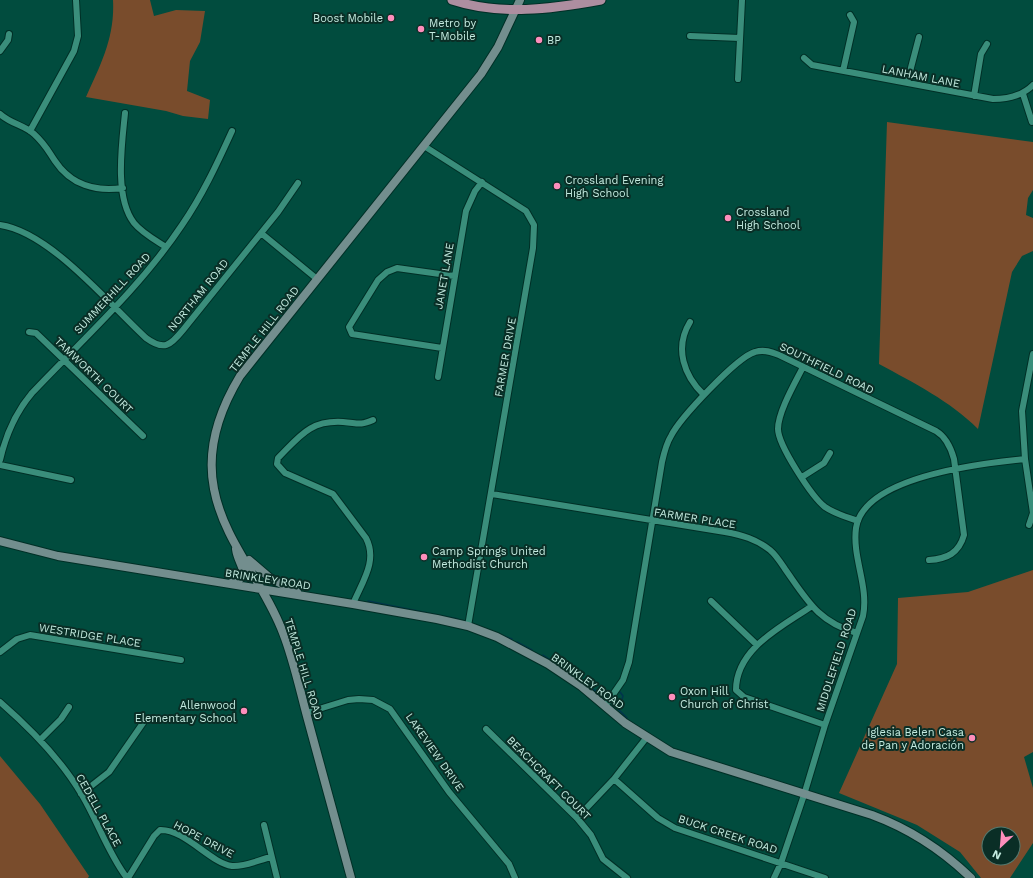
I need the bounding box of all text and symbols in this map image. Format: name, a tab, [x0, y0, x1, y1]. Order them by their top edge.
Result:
place label: Boost Mobile	[313, 12, 383, 25]
marker: Boost Mobile	[386, 13, 396, 23]
place label: Metro by T-Mobile	[429, 17, 476, 43]
marker: Metro by T-Mobile	[416, 24, 426, 34]
place label: BP	[547, 34, 561, 47]
marker: BP	[534, 35, 544, 45]
street label: LANHAM LANE	[881, 63, 961, 90]
place label: Crossland Evening High School	[565, 174, 663, 200]
marker: Crossland Evening High School	[552, 181, 562, 191]
place label: Crossland High School	[736, 206, 801, 232]
marker: Crossland High School	[723, 213, 733, 223]
street label: JANET LANE	[432, 242, 457, 310]
street label: SUMMERHILL ROAD	[71, 250, 153, 337]
street label: NORTHAM ROAD	[165, 257, 231, 334]
street label: TEMPLE HILL ROAD	[227, 284, 302, 375]
street label: FARMER DRIVE	[492, 316, 519, 398]
street label: TAMWORTH COURT	[52, 335, 136, 416]
street label: SOUTHFIELD ROAD	[777, 340, 876, 397]
street label: FARMER PLACE	[653, 506, 737, 531]
place label: Camp Springs United Methodist Church	[432, 545, 546, 571]
marker: Camp Springs United Methodist Church	[419, 552, 429, 562]
street label: BRINKLEY ROAD	[224, 566, 312, 593]
street label: MIDDLEFIELD ROAD	[814, 607, 859, 713]
street label: TEMPLE HILL ROAD	[282, 617, 325, 722]
street label: WESTRIDGE PLACE	[38, 621, 142, 650]
street label: BRINKLEY ROAD	[549, 651, 627, 712]
place label: Oxon Hill Church of Christ	[680, 685, 769, 711]
marker: Oxon Hill Church of Christ	[667, 692, 677, 702]
place label: Allenwood Elementary School	[135, 699, 237, 725]
marker: Allenwood Elementary School	[239, 706, 249, 716]
street label: LAKEVIEW DRIVE	[403, 711, 466, 794]
place label: Iglesia Belen Casa de Pan y Adoración	[861, 726, 964, 752]
marker: Iglesia Belen Casa de Pan y Adoración	[967, 733, 977, 743]
street label: BEACHCRAFT COURT	[504, 734, 593, 823]
street label: CEDELL PLACE	[73, 772, 124, 849]
street label: BUCK CREEK ROAD	[677, 812, 779, 857]
street label: HOPE DRIVE	[171, 818, 236, 861]
north arrow	[981, 826, 1021, 866]
text: N	[990, 847, 1003, 862]

